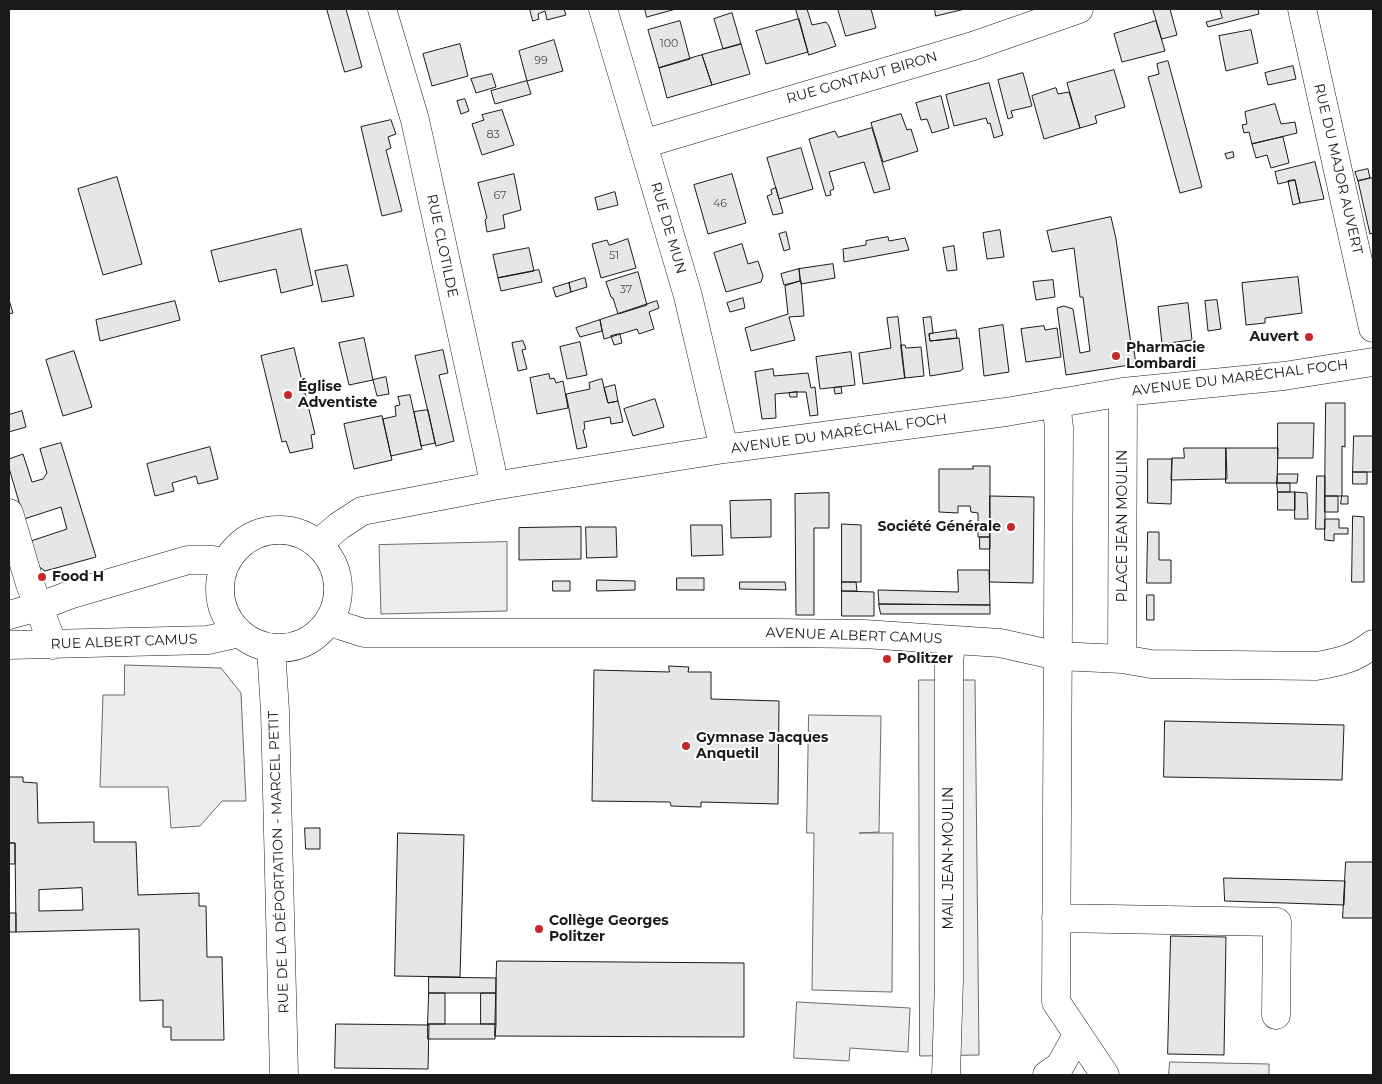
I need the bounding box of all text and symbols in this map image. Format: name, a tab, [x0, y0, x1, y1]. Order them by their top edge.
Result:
house number: 100	[660, 37, 678, 51]
street label: RUE GONTAUT BIRON	[785, 48, 939, 108]
house number: 99	[534, 54, 548, 68]
street label: RUE DU MAJOR AUVERT	[1310, 82, 1366, 256]
house number: 83	[486, 128, 500, 142]
street label: RUE DE MUN	[647, 180, 689, 276]
house number: 67	[493, 189, 507, 203]
street label: RUE CLOTILDE	[423, 193, 461, 299]
house number: 46	[713, 197, 727, 211]
house number: 51	[609, 249, 619, 263]
house number: 37	[620, 283, 632, 297]
place label: Auvert	[1249, 329, 1299, 345]
marker: Auvert	[1303, 331, 1315, 343]
place label: Pharmacie Lombardi	[1126, 340, 1205, 372]
marker: Pharmacie Lombardi	[1110, 350, 1122, 362]
street label: AVENUE DU MARÉCHAL FOCH	[1131, 356, 1349, 400]
place label: Église Adventiste	[298, 379, 377, 412]
marker: Église Adventiste	[282, 389, 294, 401]
street label: AVENUE DU MARÉCHAL FOCH	[730, 410, 948, 458]
street label: PLACE JEAN MOULIN	[1115, 450, 1131, 602]
place label: Société Générale	[878, 519, 1001, 535]
marker: Société Générale	[1005, 521, 1017, 533]
place label: Food H	[52, 569, 104, 585]
marker: Food H	[36, 571, 48, 583]
street label: AVENUE ALBERT CAMUS	[765, 625, 943, 647]
street label: RUE ALBERT CAMUS	[50, 631, 198, 653]
place label: Politzer	[897, 651, 953, 667]
marker: Politzer	[881, 653, 893, 665]
street label: RUE DE LA DÉPORTATION - MARCEL PETIT	[265, 710, 293, 1014]
place label: Gymnase Jacques Anquetil	[696, 730, 828, 762]
marker: Gymnase Jacques Anquetil	[680, 740, 692, 752]
street label: MAIL JEAN-MOULIN	[941, 787, 957, 929]
place label: Collège Georges Politzer	[549, 913, 669, 946]
marker: Collège Georges Politzer	[533, 923, 545, 935]

